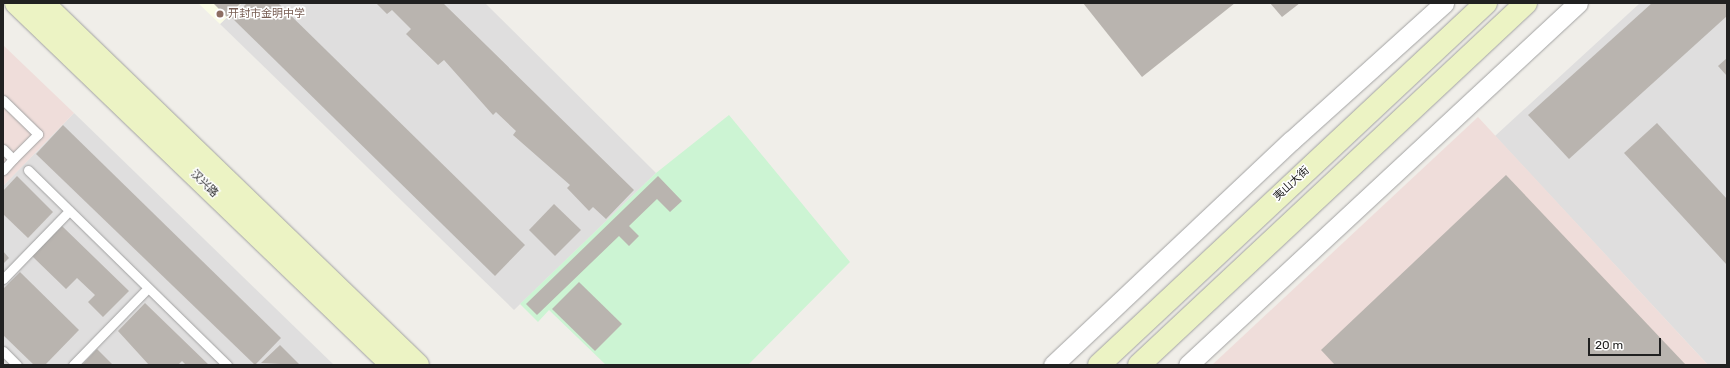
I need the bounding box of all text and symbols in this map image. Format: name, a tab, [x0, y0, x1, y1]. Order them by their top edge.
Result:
place label: 开封市金明中学	[228, 7, 305, 21]
marker: 开封市金明中学	[215, 9, 225, 19]
street label: 夷山大街	[1271, 164, 1313, 204]
street label: 汉兴路	[188, 168, 220, 200]
scale bar	[1590, 330, 1663, 356]
text: 20 m	[1595, 338, 1623, 352]

